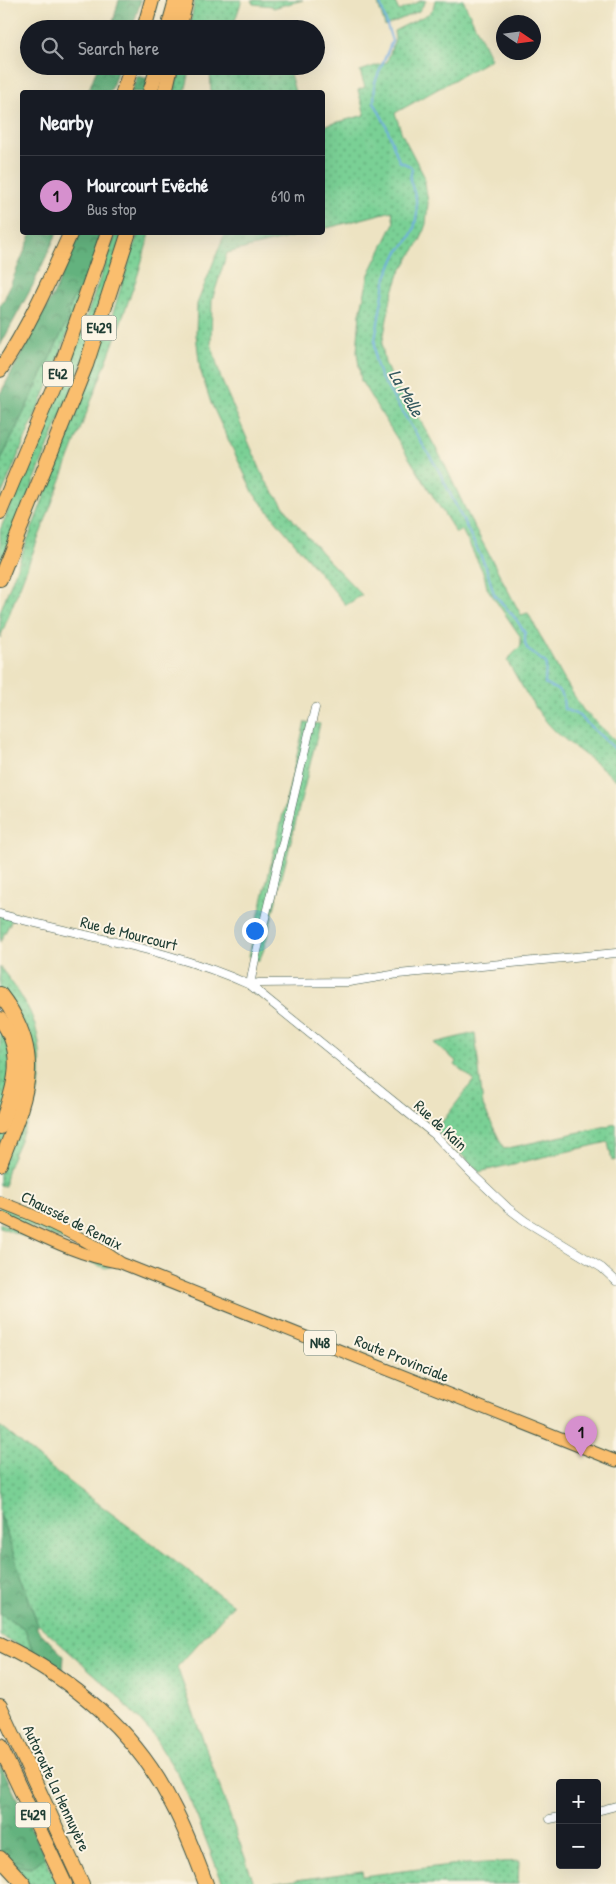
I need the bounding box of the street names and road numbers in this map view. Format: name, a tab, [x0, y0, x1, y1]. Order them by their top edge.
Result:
road number: E429	[82, 316, 116, 340]
road number: E42	[43, 362, 73, 386]
street label: Rue de Mourcourt	[78, 910, 180, 956]
street label: Rue de Kain	[410, 1095, 472, 1155]
street label: Chaussée de Renaix	[18, 1185, 126, 1255]
street label: Route Provinciale	[352, 1329, 453, 1387]
road number: N48	[304, 1330, 336, 1356]
street label: Autoroute La Hennuyère	[18, 1721, 96, 1855]
road number: E429	[15, 1802, 50, 1828]

